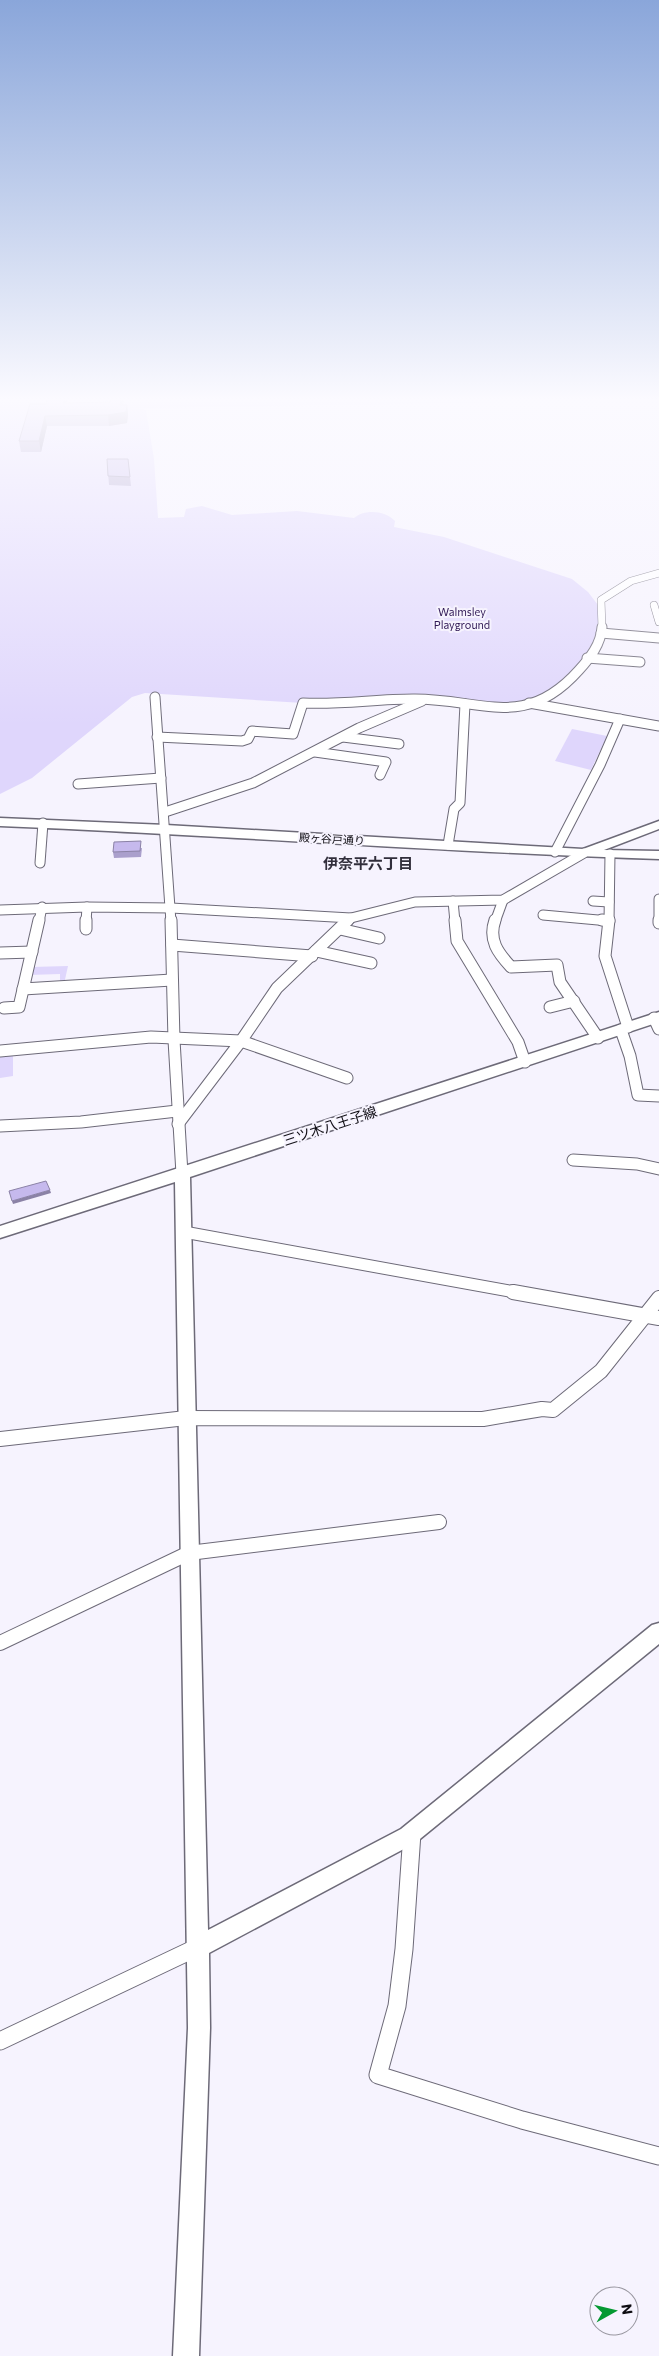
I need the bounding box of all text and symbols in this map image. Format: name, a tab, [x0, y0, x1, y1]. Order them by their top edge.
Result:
park label: Walmsley Playground	[434, 605, 490, 631]
street label: 殿ヶ谷戸通り	[299, 830, 365, 847]
district label: 伊奈平六丁目	[323, 854, 413, 872]
street label: 三ツ木八王子線	[281, 1102, 379, 1149]
north arrow	[589, 2286, 639, 2336]
text: N	[618, 2303, 637, 2316]

